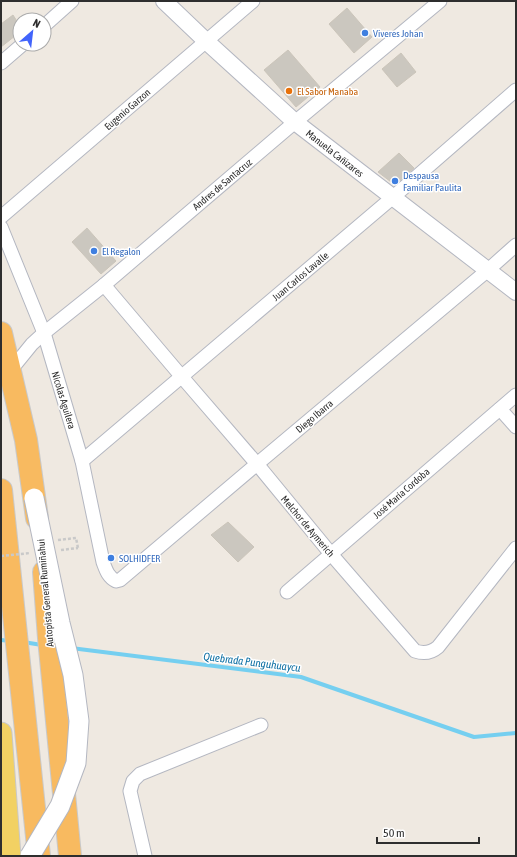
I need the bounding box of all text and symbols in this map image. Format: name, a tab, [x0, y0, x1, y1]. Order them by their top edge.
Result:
north arrow	[12, 12, 52, 52]
text: N	[31, 16, 42, 30]
marker: Viveres Johan	[360, 28, 370, 38]
place label: Viveres Johan	[373, 28, 424, 39]
street label: Eugenio Garzon	[102, 86, 153, 132]
marker: El Sabor Manaba	[284, 86, 294, 96]
place label: El Sabor Manaba	[297, 86, 358, 97]
street label: Manuela Cañizares	[304, 128, 366, 180]
street label: Andres de Santacruz	[191, 156, 254, 212]
place label: Despausa Familiar Paulita	[403, 170, 462, 193]
marker: Despausa Familiar Paulita	[390, 176, 400, 186]
marker: El Regalon	[89, 246, 99, 256]
place label: El Regalon	[102, 246, 141, 257]
street label: Juan Carlos Lavalle	[270, 249, 331, 303]
street label: Nicolas Aguilera	[50, 370, 78, 431]
street label: Diego Ibarra	[294, 398, 335, 435]
street label: José Maria Cordoba	[371, 466, 432, 521]
street label: Melchor de Aymerich	[279, 493, 337, 559]
street label: Autopista General Rumiñahui	[35, 539, 56, 647]
marker: SOLHIDFER	[106, 553, 116, 563]
place label: SOLHIDFER	[119, 553, 160, 564]
water label: Quebrada Punguhuaycu	[203, 650, 302, 674]
scale bar	[377, 819, 479, 845]
text: 50 m	[383, 826, 405, 840]

